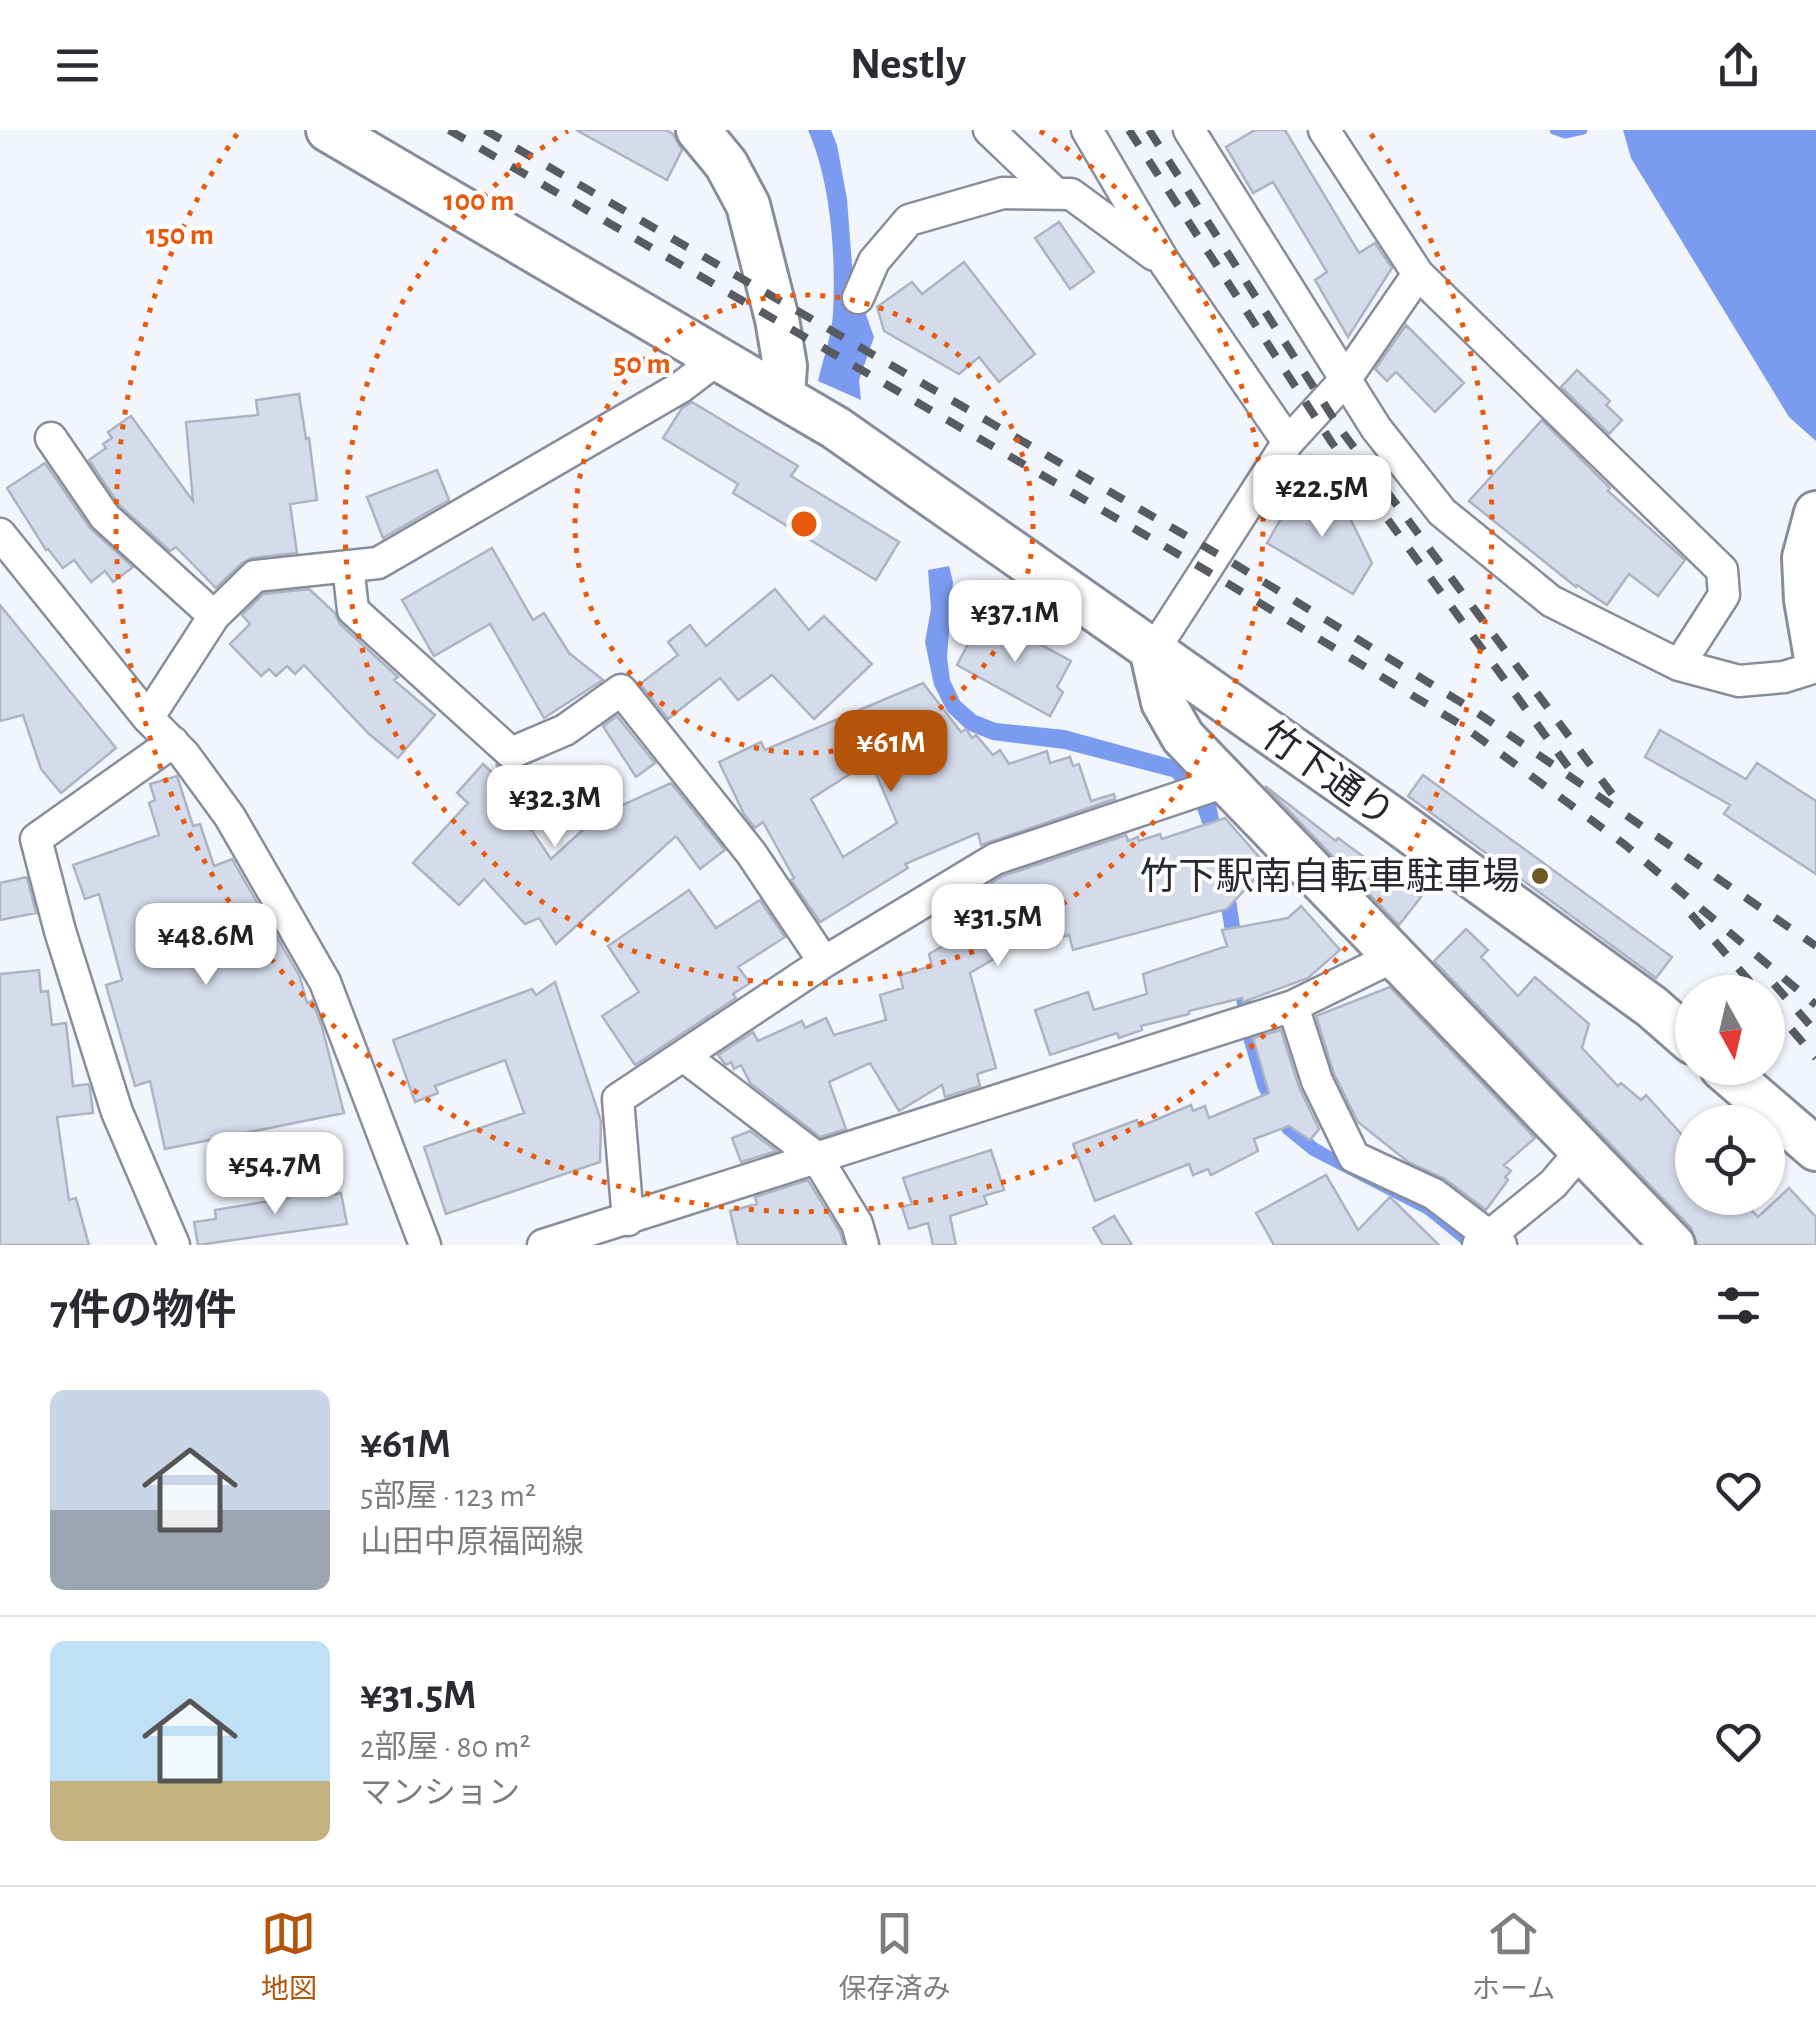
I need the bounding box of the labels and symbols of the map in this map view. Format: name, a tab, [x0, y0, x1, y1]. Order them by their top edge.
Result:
text: 100 m	[444, 186, 514, 216]
text: 150 m	[146, 220, 214, 250]
text: 50 m	[613, 349, 671, 379]
pin: ¥22.5M	[1241, 455, 1403, 540]
centre of rings	[786, 506, 822, 542]
pin: ¥37.1M	[934, 580, 1096, 665]
pin: ¥61M	[832, 710, 950, 795]
street label: 竹下通り	[1254, 715, 1401, 835]
pin: ¥32.3M	[474, 765, 636, 850]
place label: 竹下駅南自転車駐車場	[1140, 856, 1520, 897]
marker: 竹下駅南自転車駐車場	[1529, 865, 1551, 887]
pin: ¥31.5M	[917, 884, 1079, 969]
pin: ¥48.6M	[125, 903, 287, 988]
north arrow	[1675, 975, 1785, 1085]
pin: ¥54.7M	[194, 1132, 356, 1217]

